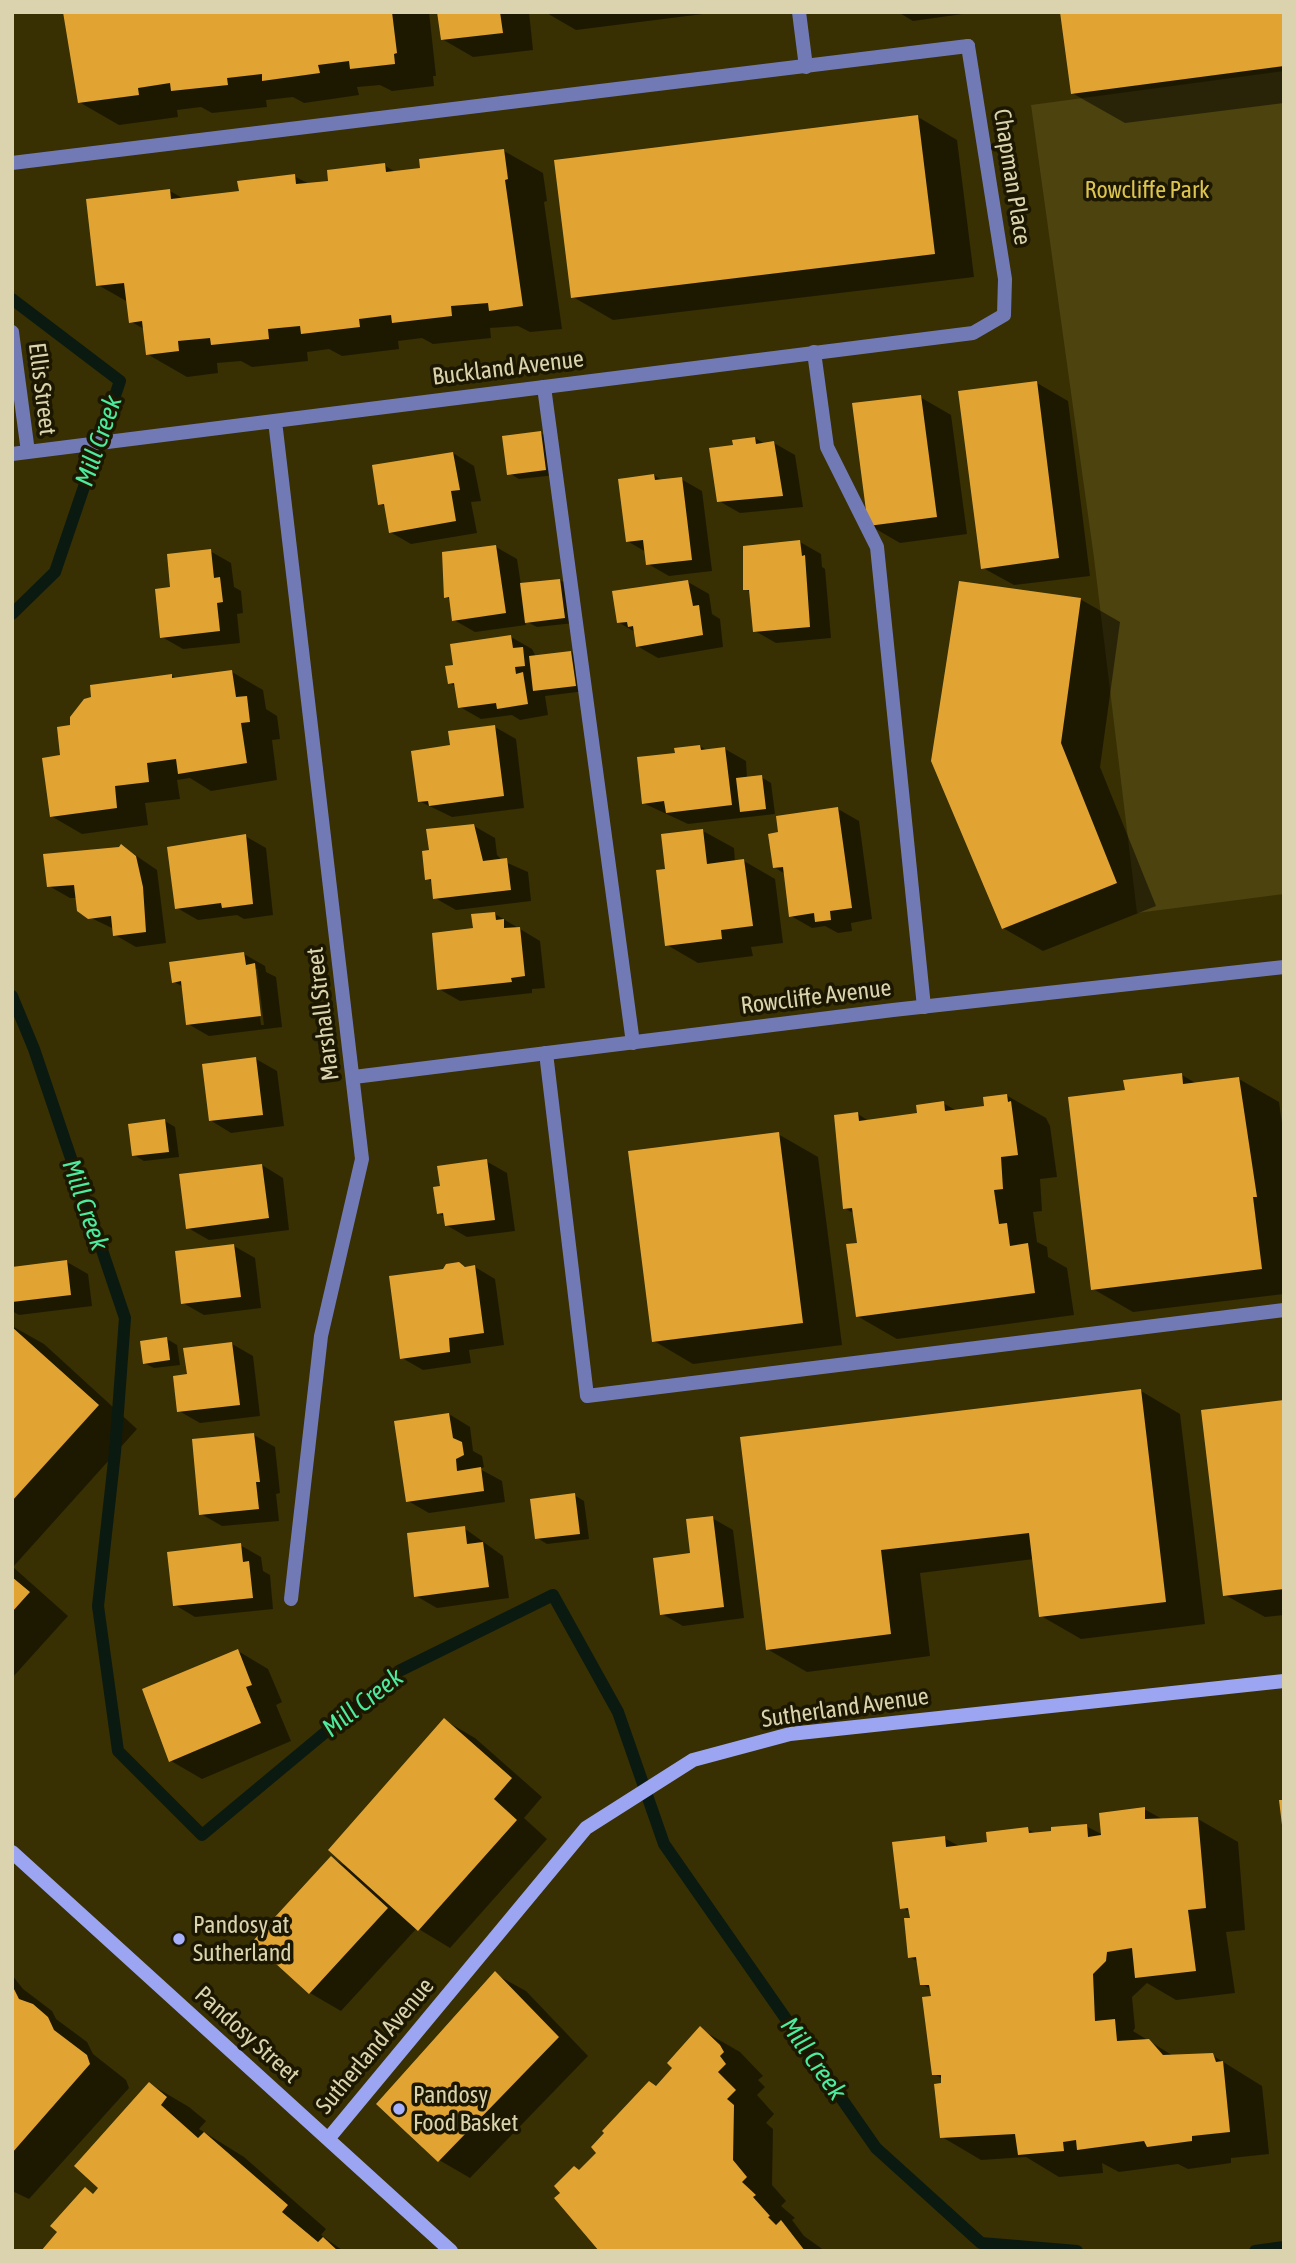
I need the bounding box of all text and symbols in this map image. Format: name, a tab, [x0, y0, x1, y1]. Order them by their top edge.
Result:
street label: Chapman Place	[987, 107, 1037, 247]
park label: Rowcliffe Park	[1084, 176, 1210, 204]
street label: Ellis Street	[22, 341, 62, 437]
street label: Buckland Avenue	[430, 344, 586, 392]
water label: Mill Creek	[69, 392, 129, 490]
street label: Marshall Street	[301, 946, 345, 1082]
street label: Rowcliffe Avenue	[739, 973, 893, 1021]
water label: Mill Creek	[55, 1156, 115, 1254]
water label: Mill Creek	[316, 1662, 410, 1744]
street label: Sutherland Avenue	[760, 1682, 930, 1734]
place label: Pandosy at Sutherland	[193, 1911, 292, 1967]
marker: Pandosy at Sutherland	[171, 1931, 187, 1947]
street label: Sutherland Avenue	[310, 1972, 440, 2120]
street label: Pandosy Street	[189, 1980, 305, 2090]
water label: Mill Creek	[773, 2012, 853, 2106]
place label: Pandosy Food Basket	[413, 2081, 518, 2137]
marker: Pandosy Food Basket	[391, 2101, 407, 2117]

